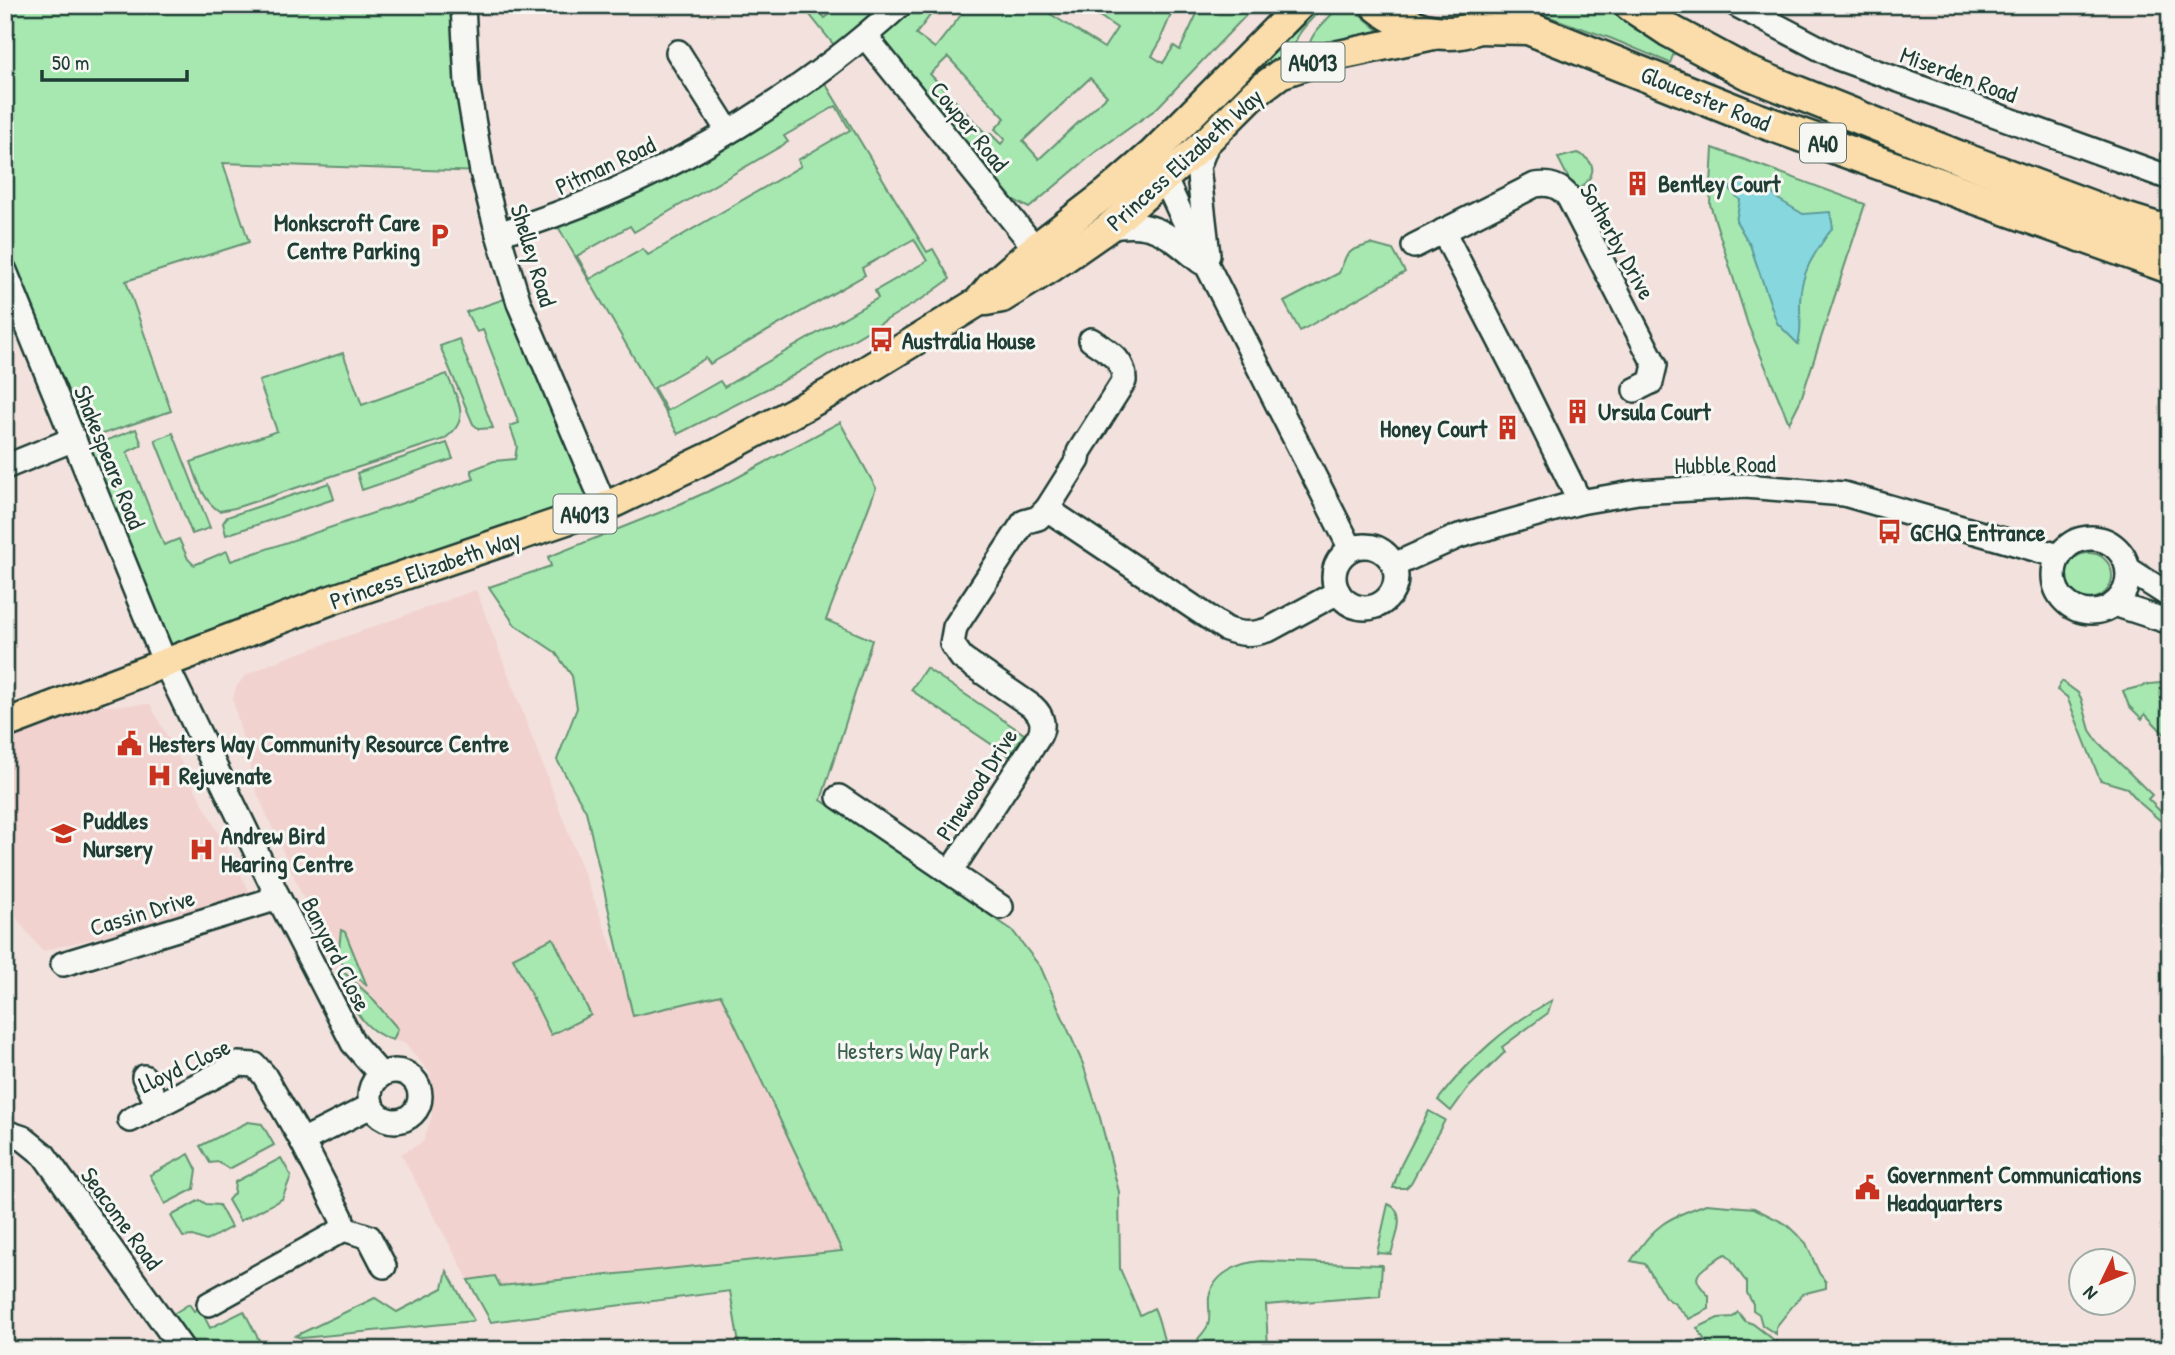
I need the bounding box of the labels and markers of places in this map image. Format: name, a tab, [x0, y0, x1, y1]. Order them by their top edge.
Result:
place label: Bentley Court	[1658, 167, 1781, 200]
building icon: Bentley Court	[1624, 169, 1652, 197]
place label: Monkscroft Care Centre Parking	[274, 206, 420, 267]
parking icon: Monkscroft Care Centre Parking	[426, 222, 454, 250]
place label: Australia House	[902, 324, 1036, 356]
bus stop icon: Australia House	[868, 326, 896, 354]
place label: Ursula Court	[1598, 395, 1711, 427]
building icon: Ursula Court	[1564, 397, 1592, 425]
place label: Honey Court	[1380, 412, 1488, 445]
building icon: Honey Court	[1493, 414, 1521, 442]
place label: GCHQ Entrance	[1910, 516, 2046, 548]
bus stop icon: GCHQ Entrance	[1876, 518, 1904, 546]
place label: Hesters Way Community Resource Centre	[149, 727, 510, 760]
public building icon: Hesters Way Community Resource Centre	[115, 729, 143, 757]
place label: Rejuvenate	[179, 759, 272, 791]
hospital icon: Rejuvenate	[145, 761, 173, 789]
place label: Puddles Nursery	[83, 804, 153, 865]
place label: Andrew Bird Hearing Centre	[221, 819, 354, 880]
school or university icon: Puddles Nursery	[49, 820, 77, 848]
hospital icon: Andrew Bird Hearing Centre	[187, 835, 215, 863]
place label: Government Communications Headquarters	[1887, 1158, 2141, 1219]
public building icon: Government Communications Headquarters	[1853, 1174, 1881, 1202]

